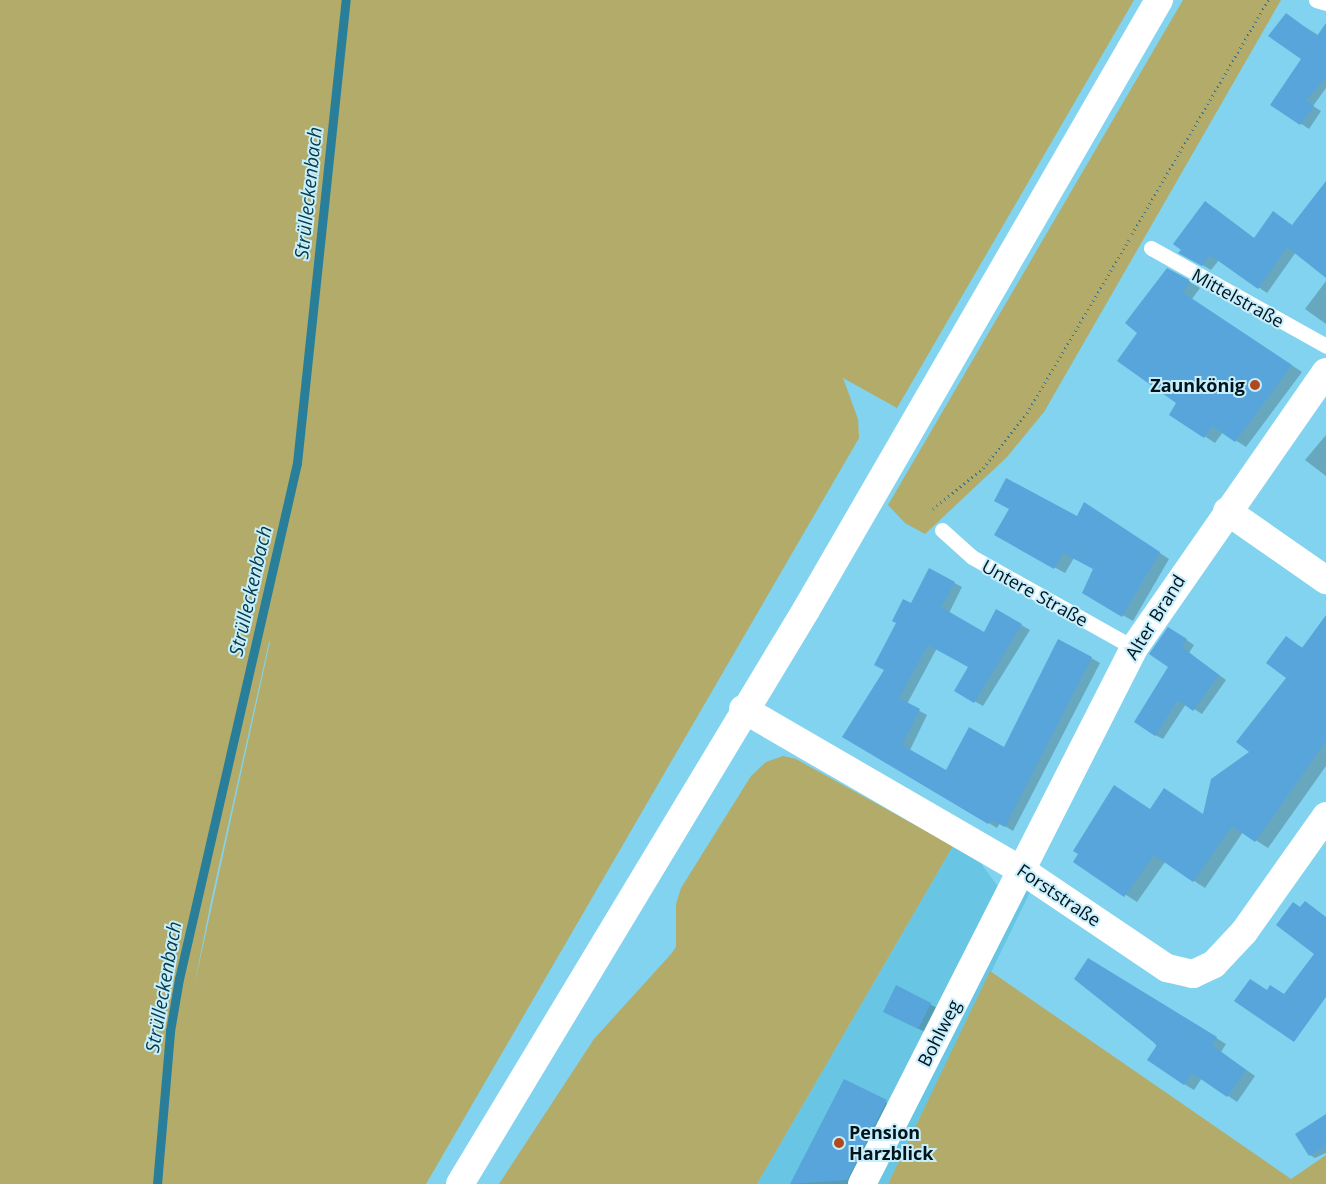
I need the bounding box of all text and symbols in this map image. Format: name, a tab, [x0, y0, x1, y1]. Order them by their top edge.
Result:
water label: Strülleckenbach	[291, 126, 327, 260]
street label: Mittelstraße	[1188, 264, 1288, 332]
place label: Zaunkönig	[1150, 374, 1245, 396]
marker: Zaunkönig	[1249, 379, 1261, 391]
water label: Strülleckenbach	[225, 524, 277, 658]
street label: Untere Straße	[978, 555, 1092, 631]
street label: Alter Brand	[1121, 571, 1189, 663]
street label: Forststraße	[1013, 859, 1105, 931]
water label: Strülleckenbach	[141, 920, 187, 1054]
street label: Bohlweg	[913, 996, 965, 1070]
place label: Pension Harzblick	[849, 1122, 933, 1164]
marker: Pension Harzblick	[833, 1137, 845, 1149]

